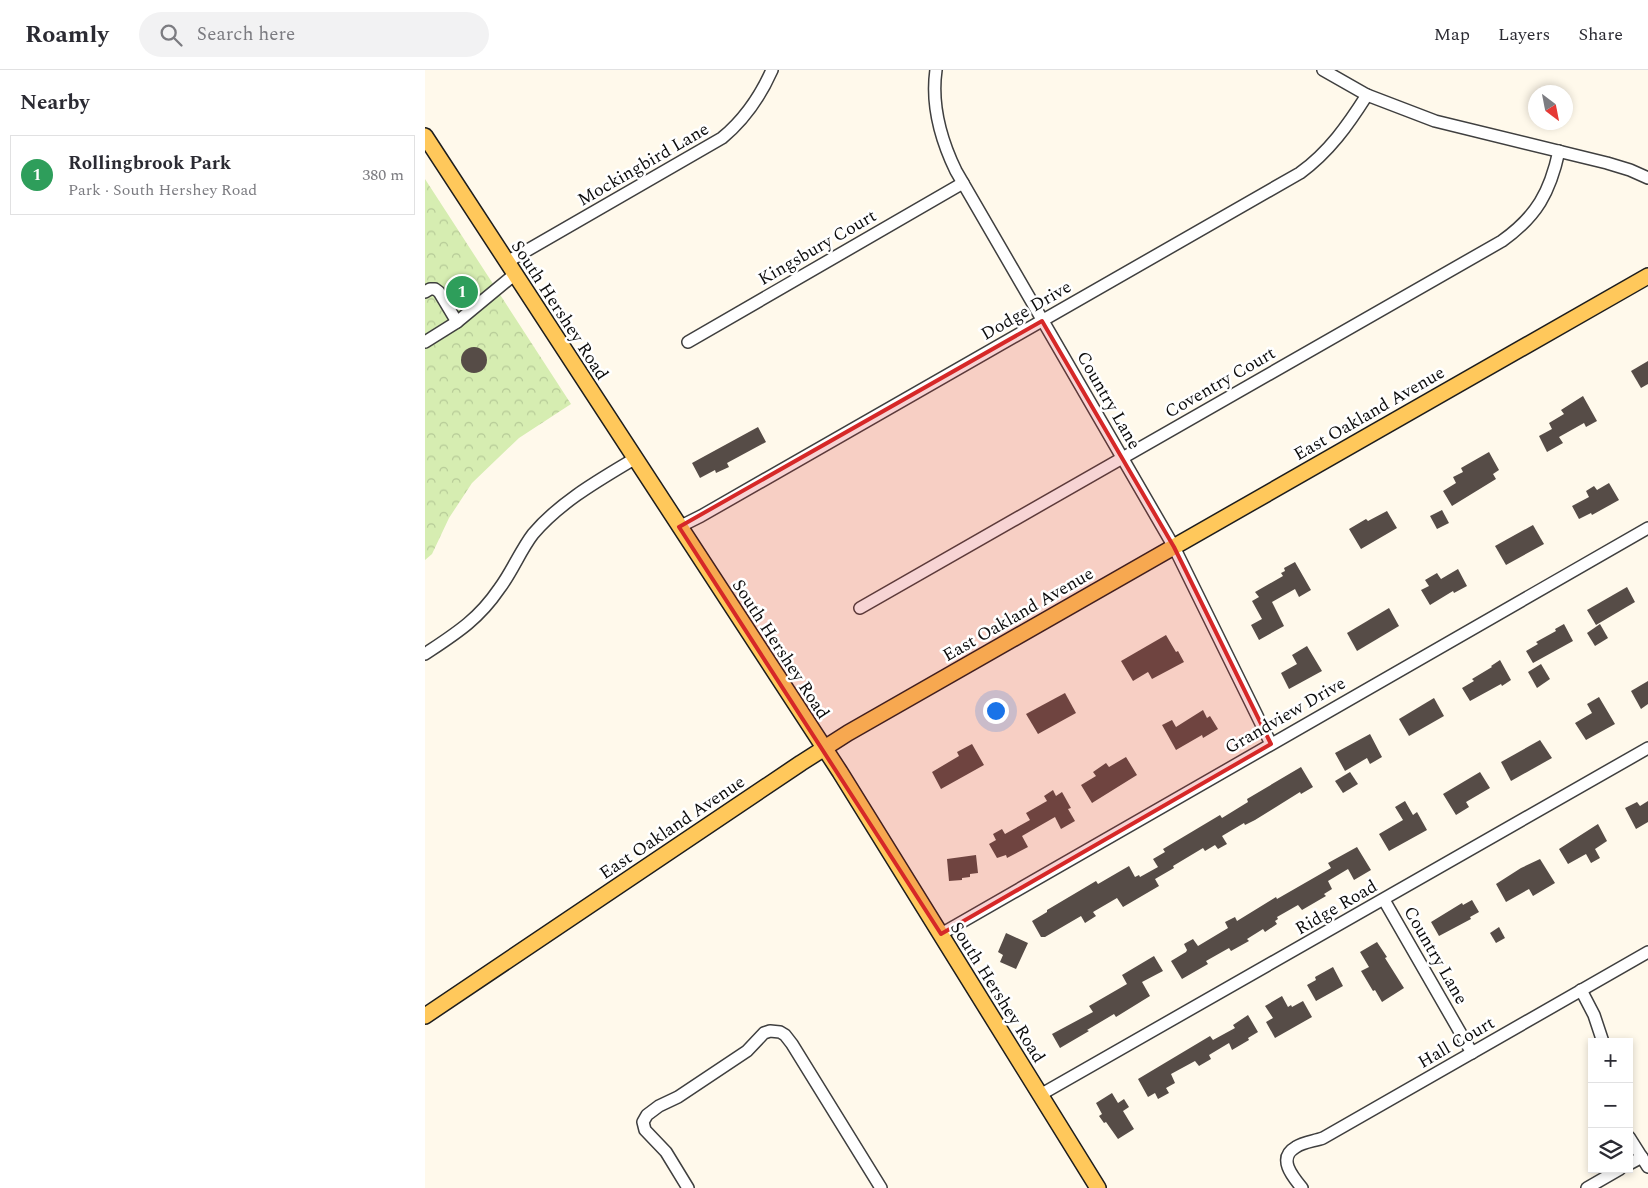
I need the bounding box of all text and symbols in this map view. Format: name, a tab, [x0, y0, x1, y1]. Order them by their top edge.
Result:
search box	[139, 12, 489, 57]
text: Roamly	[25, 17, 109, 53]
text: Search here	[197, 20, 295, 49]
icon: search	[157, 21, 185, 49]
text: Map	[1434, 21, 1470, 48]
text: Layers	[1498, 21, 1550, 48]
text: Share	[1578, 21, 1623, 48]
north arrow	[1528, 85, 1573, 130]
text: Nearby	[20, 87, 90, 119]
street label: Mockingbird Lane	[572, 116, 714, 213]
text: Rollingbrook Park	[68, 149, 231, 178]
text: 1	[33, 163, 41, 187]
text: 380 m	[362, 163, 404, 187]
text: Park · South Hershey Road	[68, 178, 257, 202]
street label: Kingsbury Court	[753, 203, 882, 292]
street label: South Hershey Road	[504, 235, 615, 386]
pin: 1	[446, 273, 478, 311]
street label: Dodge Drive	[976, 274, 1077, 347]
street label: Coventry Court	[1160, 340, 1281, 425]
street label: Country Lane	[1069, 346, 1148, 454]
street label: East Oakland Avenue	[1289, 359, 1450, 468]
street label: East Oakland Avenue	[938, 560, 1099, 669]
street label: South Hershey Road	[725, 574, 836, 725]
street label: Grandview Drive	[1220, 670, 1351, 761]
your location	[983, 698, 1009, 724]
street label: East Oakland Avenue	[594, 769, 751, 886]
street label: Ridge Road	[1290, 873, 1382, 942]
street label: Country Lane	[1396, 901, 1475, 1009]
street label: South Hershey Road	[943, 916, 1052, 1068]
street label: Hall Court	[1413, 1010, 1500, 1075]
map controls	[1588, 1038, 1633, 1173]
button: +	[1588, 1038, 1633, 1083]
button: −	[1588, 1083, 1633, 1128]
button: layers	[1588, 1128, 1633, 1173]

